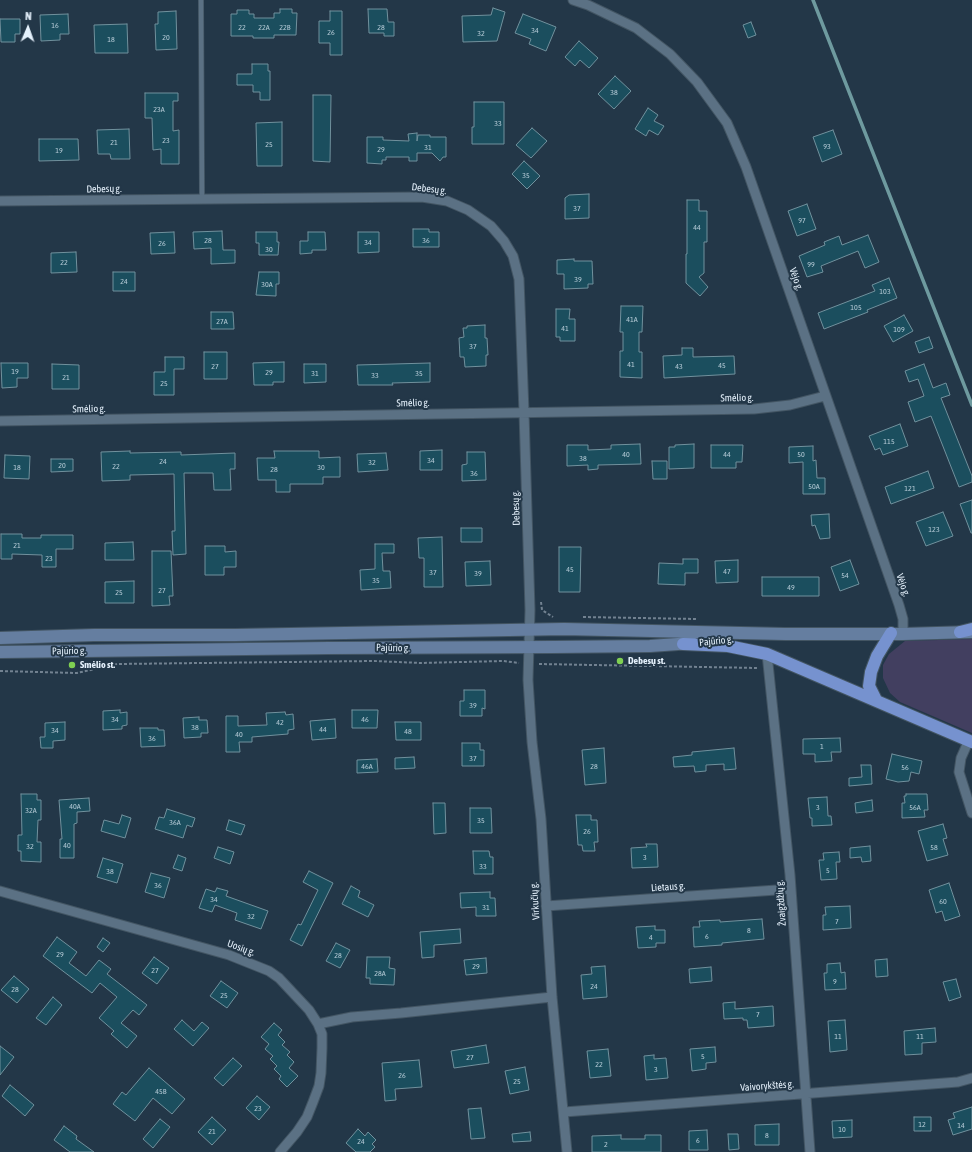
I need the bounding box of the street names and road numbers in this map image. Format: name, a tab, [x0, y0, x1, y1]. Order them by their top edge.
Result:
street label: Debesų g.	[411, 181, 447, 197]
street label: Debesų g.	[86, 183, 122, 195]
street label: Vėjo g.	[786, 266, 806, 292]
street label: Smėlio g.	[720, 392, 754, 404]
street label: Smėlio g.	[396, 397, 430, 409]
street label: Smėlio g.	[72, 403, 106, 415]
street label: Debesų g.	[509, 490, 523, 526]
street label: Vėjo g.	[893, 572, 913, 598]
street label: Pajūrio g.	[699, 633, 733, 649]
street label: Pajūrio g.	[376, 642, 410, 654]
street label: Pajūrio g.	[52, 645, 86, 657]
street label: Lietaus g.	[651, 880, 685, 894]
street label: Žvaigždžių g.	[773, 880, 789, 926]
street label: Virkučių g.	[528, 882, 542, 920]
street label: Uosių g.	[225, 937, 257, 959]
street label: Vaivorykštės g.	[740, 1078, 794, 1094]

